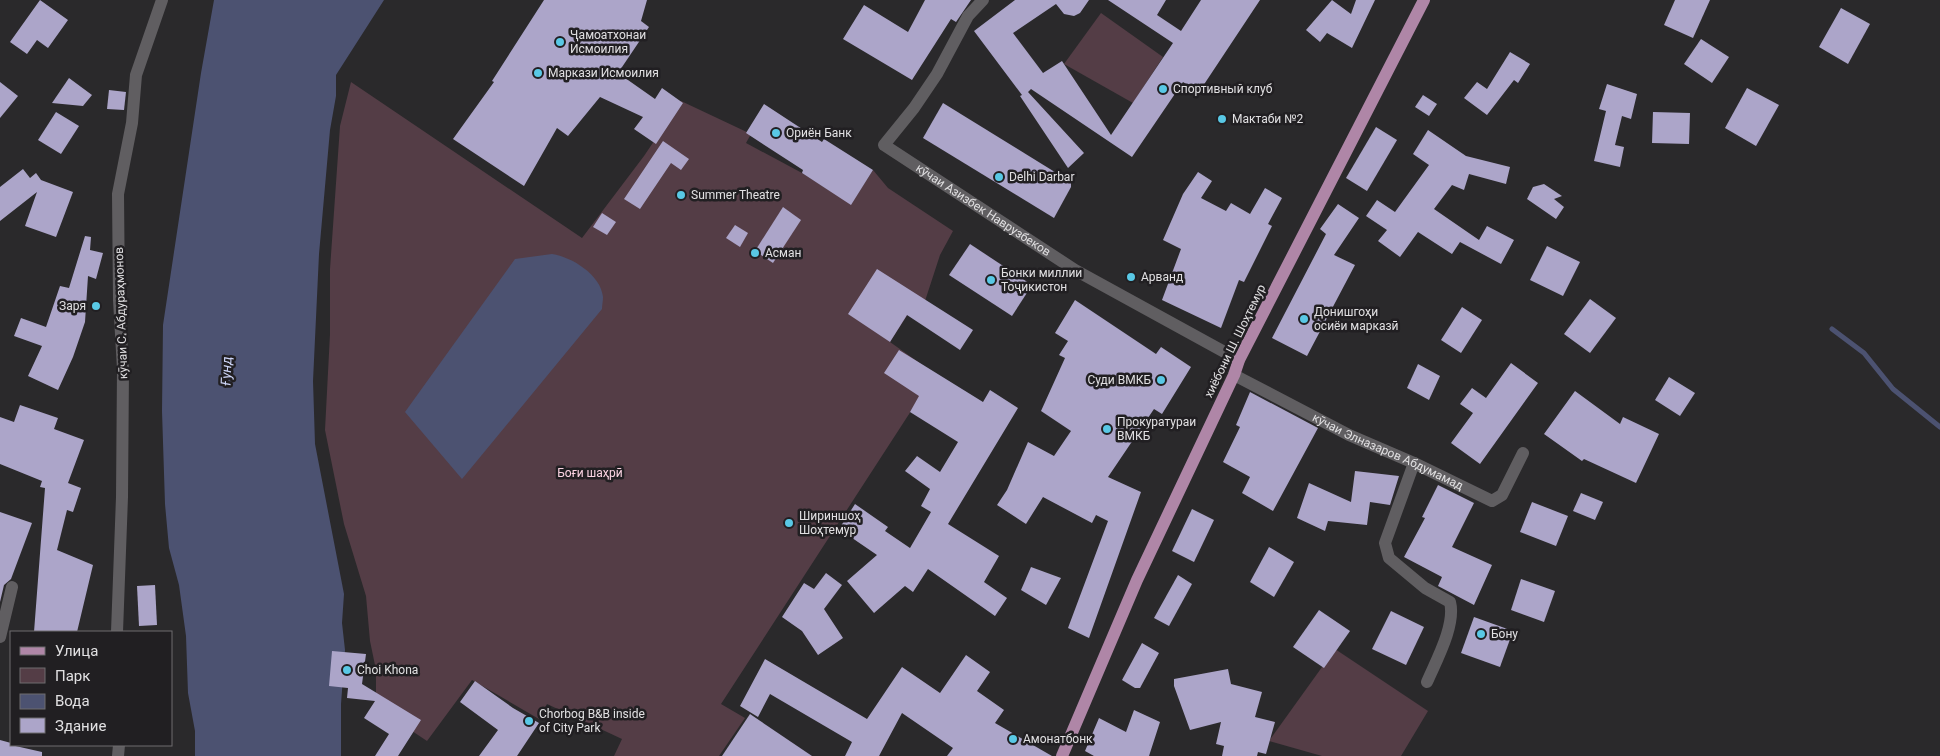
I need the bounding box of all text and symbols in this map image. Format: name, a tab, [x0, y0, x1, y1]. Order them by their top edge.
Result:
place label: Ҷамоатхонаи Исмоилия	[570, 28, 646, 56]
marker: Ҷамоатхонаи Исмоилия	[554, 36, 566, 48]
place label: Маркази Исмоилия	[548, 66, 659, 80]
marker: Маркази Исмоилия	[532, 67, 544, 79]
place label: Спортивный клуб	[1173, 82, 1273, 96]
marker: Спортивный клуб	[1157, 83, 1169, 95]
place label: Мактаби №2	[1232, 112, 1303, 126]
marker: Мактаби №2	[1216, 113, 1228, 125]
place label: Ориён Банк	[786, 126, 852, 140]
marker: Ориён Банк	[770, 127, 782, 139]
street label: кӯчаи Азизбек Наврузбеков	[913, 161, 1053, 259]
place label: Delhi Darbar	[1009, 170, 1074, 184]
marker: Delhi Darbar	[993, 171, 1005, 183]
place label: Summer Theatre	[691, 188, 780, 202]
marker: Summer Theatre	[675, 189, 687, 201]
place label: Асман	[765, 246, 801, 260]
street label: кӯчаи С. Абдураҳмонов	[112, 247, 130, 379]
marker: Асман	[749, 247, 761, 259]
place label: Бонки миллии Тоҷикистон	[1001, 266, 1082, 294]
place label: Арванд	[1141, 270, 1183, 284]
marker: Арванд	[1125, 271, 1137, 283]
marker: Бонки миллии Тоҷикистон	[985, 274, 997, 286]
street label: хиёбони Ш. Шоҳтемур	[1201, 282, 1269, 400]
place label: Заря	[59, 299, 86, 313]
marker: Заря	[90, 300, 102, 312]
place label: Донишгоҳи осиёи марказӣ	[1314, 305, 1399, 333]
marker: Донишгоҳи осиёи марказӣ	[1298, 313, 1310, 325]
water label: Ғунд	[217, 356, 235, 386]
place label: Суди ВМКБ	[1087, 373, 1151, 387]
marker: Суди ВМКБ	[1155, 374, 1167, 386]
street label: кӯчаи Элназаров Абдумамад	[1310, 410, 1466, 493]
place label: Прокуратураи ВМКБ	[1117, 415, 1196, 443]
marker: Прокуратураи ВМКБ	[1101, 423, 1113, 435]
park label: Боғи шаҳрӣ	[557, 466, 623, 480]
place label: Шириншоҳ Шоҳтемур	[799, 509, 861, 537]
marker: Шириншоҳ Шоҳтемур	[783, 517, 795, 529]
place label: Бону	[1491, 627, 1518, 641]
marker: Бону	[1475, 628, 1487, 640]
legend	[10, 631, 172, 746]
text: Улица	[55, 642, 98, 660]
place label: Choi Khona	[357, 663, 418, 677]
marker: Choi Khona	[341, 664, 353, 676]
text: Парк	[55, 667, 90, 685]
text: Вода	[55, 692, 90, 710]
place label: Chorbog B&B inside of City Park	[539, 707, 645, 735]
marker: Chorbog B&B inside of City Park	[523, 715, 535, 727]
text: Здание	[55, 717, 106, 735]
place label: Амонатбонк	[1023, 732, 1093, 746]
marker: Амонатбонк	[1007, 733, 1019, 745]

